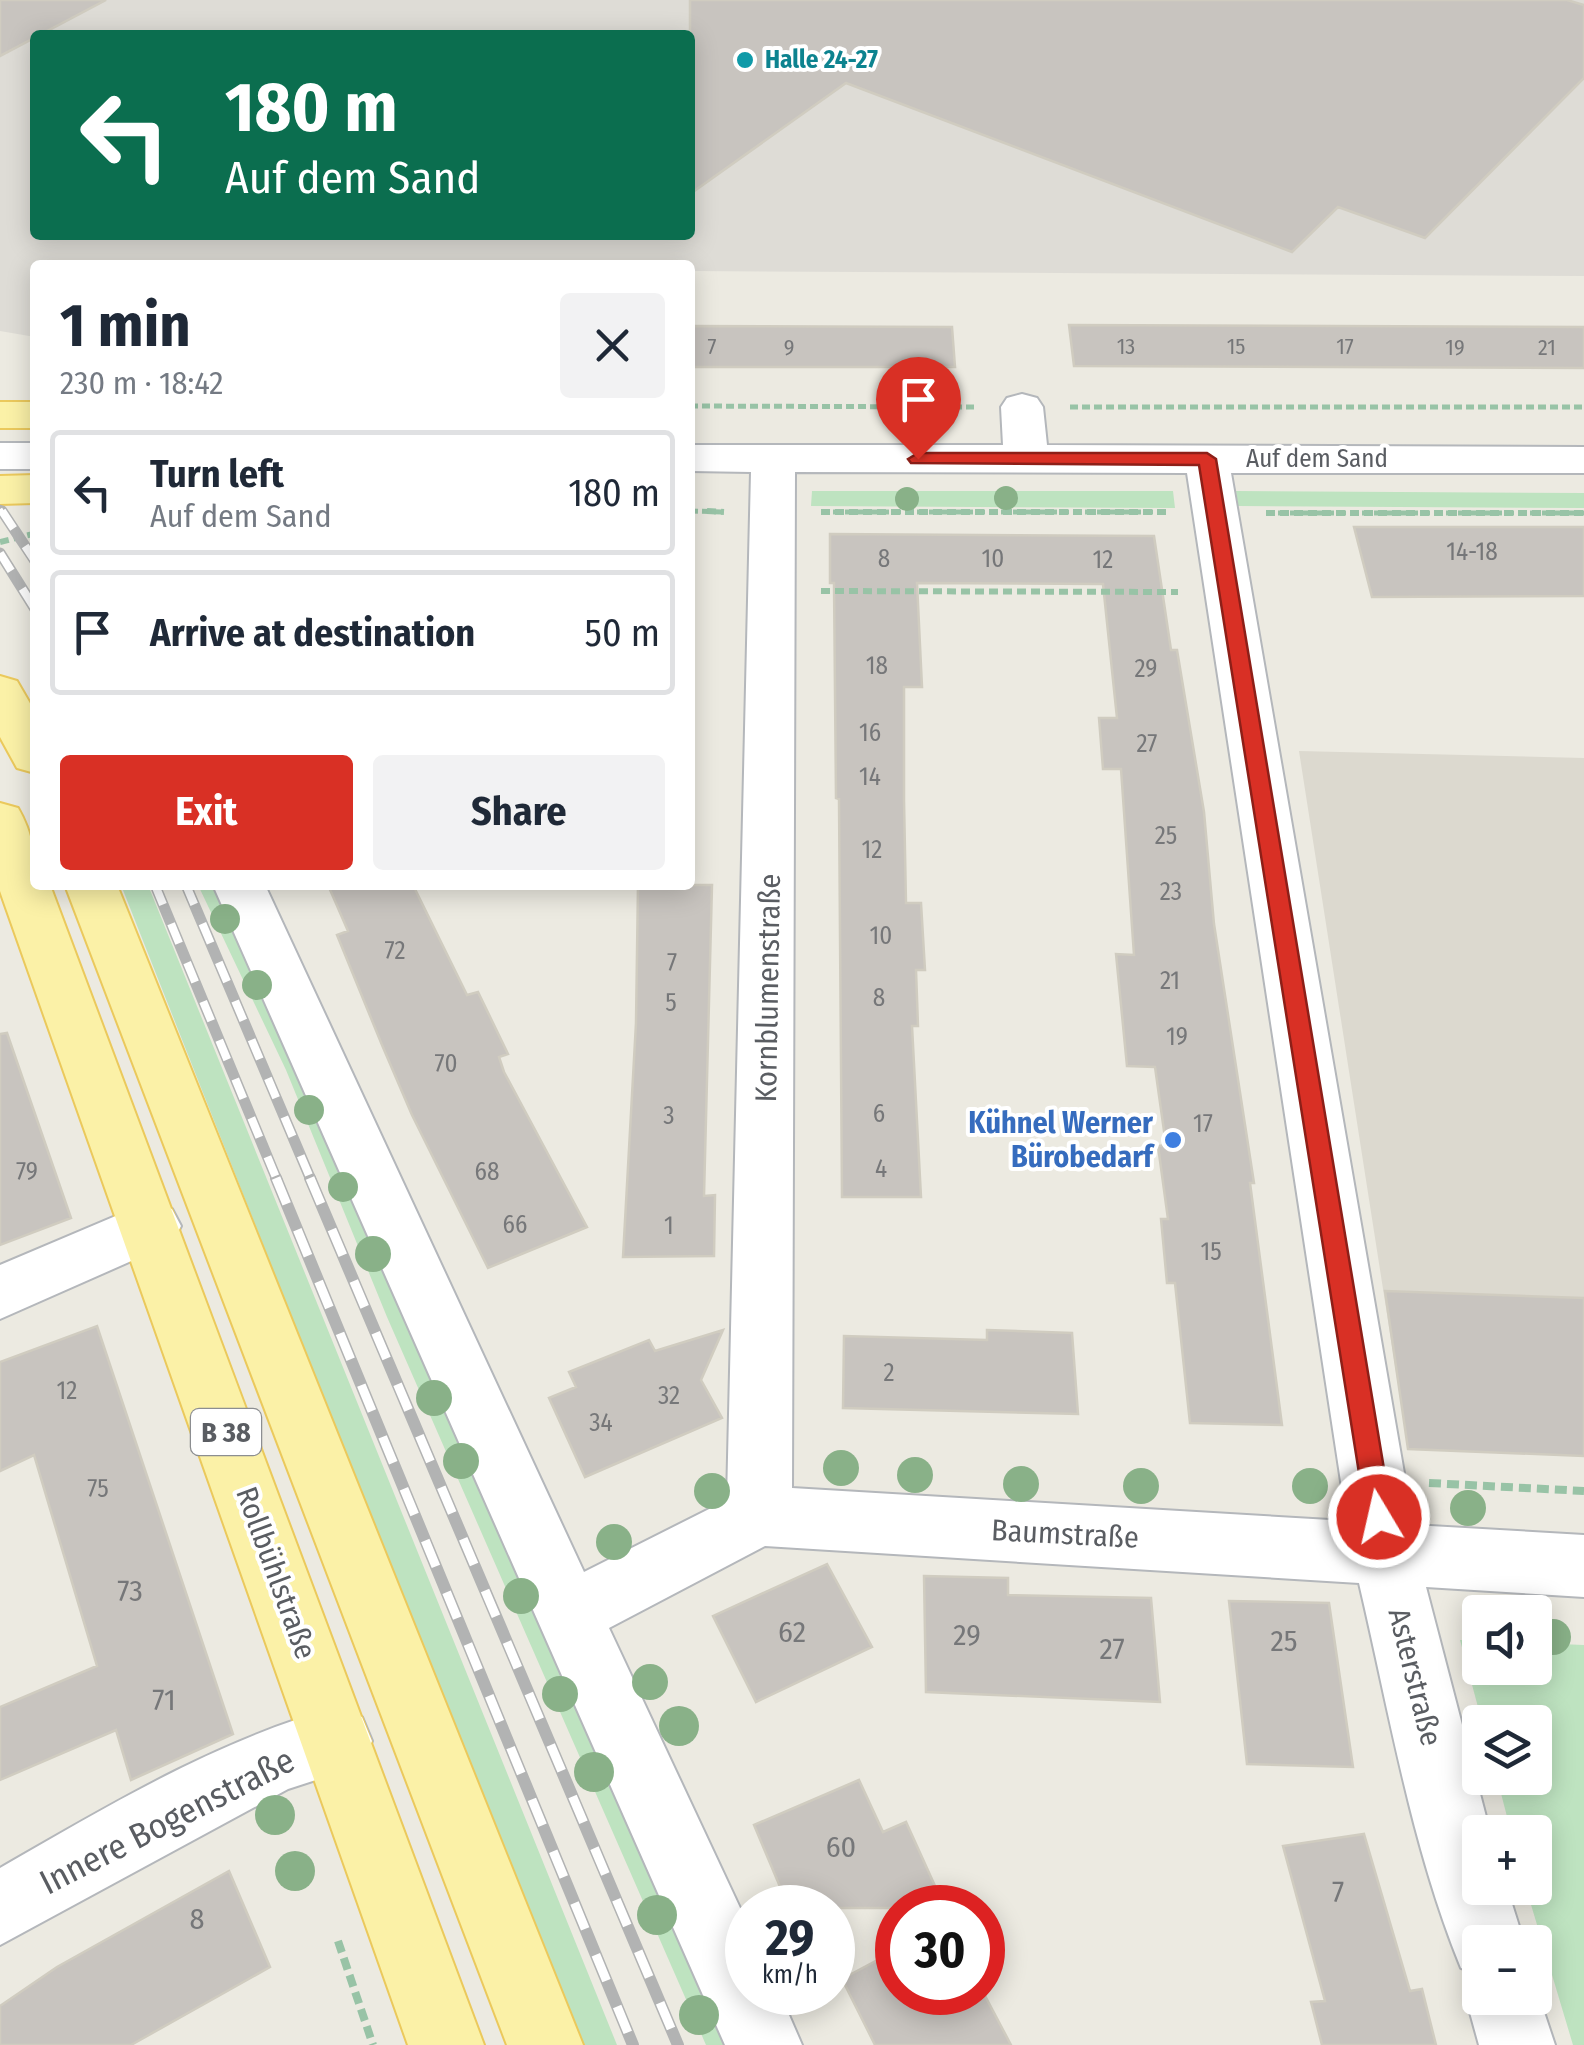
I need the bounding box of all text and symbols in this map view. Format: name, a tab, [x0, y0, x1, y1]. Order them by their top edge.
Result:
place label: Halle 24-27	[765, 45, 878, 75]
marker: Halle 24-27	[734, 49, 756, 71]
text: 180 m	[225, 66, 398, 150]
icon: left	[60, 70, 190, 200]
text: Auf dem Sand	[225, 151, 480, 205]
text: 1 min	[60, 290, 191, 362]
button: close	[560, 293, 665, 398]
house number: 7	[708, 333, 717, 360]
house number: 13	[1117, 333, 1135, 360]
house number: 15	[1227, 333, 1245, 360]
house number: 17	[1336, 333, 1354, 360]
house number: 9	[784, 334, 794, 361]
house number: 19	[1445, 334, 1465, 361]
house number: 21	[1538, 334, 1556, 361]
pin	[876, 357, 961, 460]
text: 230 m · 18:42	[60, 364, 223, 402]
icon: arrive	[891, 372, 946, 427]
street label: Auf dem Sand	[1246, 444, 1388, 474]
text: Turn left	[150, 451, 284, 497]
icon: left	[65, 465, 120, 520]
text: 180 m	[568, 470, 660, 516]
text: Auf dem Sand	[150, 497, 332, 535]
house number: 14-18	[1446, 537, 1498, 567]
house number: 8	[878, 544, 890, 574]
house number: 10	[982, 544, 1004, 574]
house number: 12	[1093, 545, 1113, 575]
icon: arrive	[65, 605, 120, 660]
text: Arrive at destination	[150, 610, 475, 656]
text: 50 m	[585, 610, 660, 656]
house number: 18	[866, 651, 888, 681]
house number: 29	[1134, 654, 1158, 684]
house number: 16	[859, 718, 881, 748]
house number: 27	[1137, 729, 1157, 759]
button: Exit	[60, 755, 353, 870]
button: Share	[373, 755, 665, 870]
house number: 14	[859, 762, 881, 792]
house number: 25	[1155, 821, 1177, 851]
house number: 12	[862, 835, 882, 865]
street label: Kornblumenstraße	[748, 873, 788, 1103]
house number: 23	[1160, 877, 1182, 907]
house number: 10	[870, 921, 892, 951]
house number: 72	[385, 936, 405, 966]
house number: 7	[667, 948, 677, 978]
house number: 21	[1160, 966, 1180, 996]
house number: 8	[873, 983, 885, 1013]
house number: 5	[665, 988, 677, 1018]
house number: 19	[1166, 1022, 1188, 1052]
house number: 70	[435, 1049, 457, 1079]
house number: 6	[873, 1099, 885, 1129]
house number: 3	[663, 1101, 675, 1131]
place label: Kühnel Werner Bürobedarf	[968, 1105, 1155, 1175]
house number: 17	[1193, 1109, 1213, 1139]
marker: Kühnel Werner Bürobedarf	[1162, 1129, 1184, 1151]
house number: 4	[875, 1154, 887, 1184]
house number: 79	[16, 1157, 38, 1187]
house number: 68	[475, 1157, 499, 1187]
house number: 66	[503, 1210, 527, 1240]
house number: 1	[664, 1211, 674, 1241]
house number: 15	[1200, 1237, 1222, 1267]
house number: 2	[883, 1358, 895, 1388]
house number: 12	[57, 1376, 77, 1406]
house number: 32	[658, 1381, 680, 1411]
house number: 34	[589, 1408, 613, 1438]
road number: B 38	[191, 1409, 261, 1455]
position arrow	[1327, 1465, 1431, 1569]
house number: 75	[87, 1474, 109, 1504]
street label: Rollbühlstraße	[228, 1482, 324, 1664]
street label: Baumstraße	[990, 1512, 1140, 1556]
house number: 73	[117, 1573, 143, 1609]
map controls	[1462, 1595, 1552, 2015]
button: sound	[1462, 1595, 1552, 1685]
street label: Asterstraße	[1381, 1604, 1449, 1750]
house number: 62	[778, 1614, 806, 1650]
house number: 29	[953, 1617, 981, 1653]
house number: 25	[1271, 1623, 1298, 1659]
house number: 27	[1099, 1631, 1125, 1667]
house number: 71	[152, 1682, 176, 1718]
button: layers	[1462, 1705, 1552, 1795]
street label: Innere Bogenstraße	[33, 1739, 301, 1903]
button: +	[1462, 1815, 1552, 1905]
house number: 60	[826, 1829, 856, 1865]
house number: 7	[1332, 1874, 1344, 1910]
speed limit sign: 30	[875, 1885, 1005, 2015]
house number: 8	[190, 1901, 205, 1937]
text: 29	[766, 1908, 814, 1968]
button: −	[1462, 1925, 1552, 2015]
text: km/h	[762, 1960, 818, 1990]

